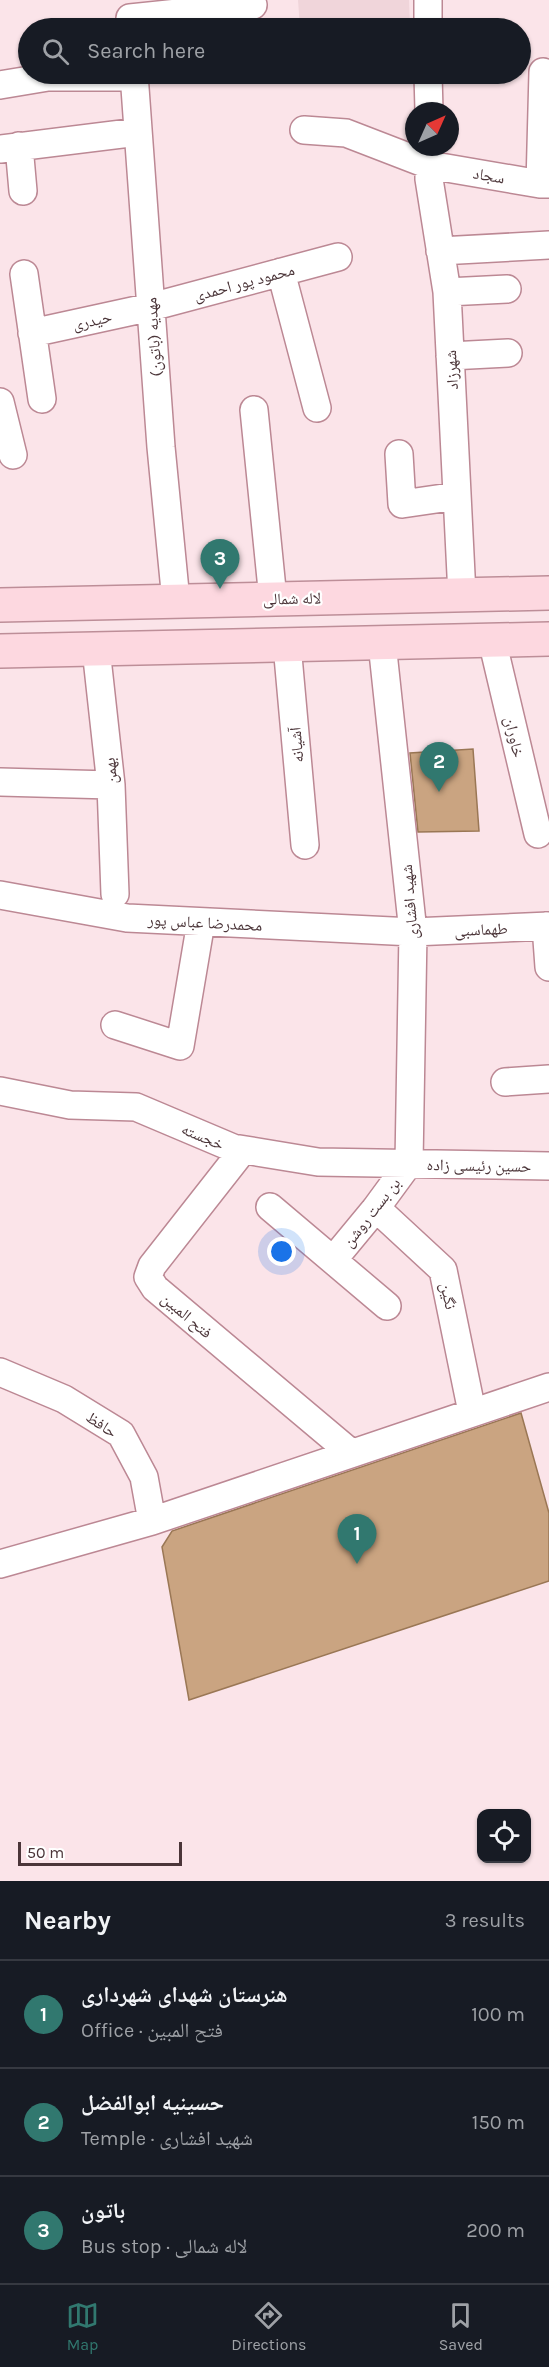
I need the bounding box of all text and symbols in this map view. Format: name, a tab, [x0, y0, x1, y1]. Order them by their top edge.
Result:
search box	[18, 18, 531, 84]
icon: search	[39, 35, 72, 68]
text: Search here	[87, 38, 205, 64]
north arrow	[405, 102, 459, 156]
street label: سجاد	[472, 163, 506, 188]
street label: محمود پور احمدی	[192, 260, 297, 306]
street label: مهدیه (باتون)	[141, 296, 167, 377]
street label: حیدری	[71, 307, 114, 335]
street label: شهرزاد	[441, 350, 462, 390]
pin: 3	[200, 540, 240, 589]
street label: لاله شمالی	[263, 588, 321, 610]
street label: خاوران	[500, 715, 528, 759]
street label: آشیانه	[285, 725, 308, 764]
pin: 2	[420, 742, 458, 792]
street label: بهمن	[100, 757, 122, 785]
street label: شهید افشاری	[397, 864, 423, 940]
street label: محمدرضا عباس پور	[146, 910, 263, 936]
street label: طهماسبی	[454, 919, 508, 941]
street label: خجسته	[179, 1119, 227, 1154]
street label: حسین رئیسی زاده	[427, 1155, 531, 1177]
street label: بن بست روشن	[338, 1174, 405, 1251]
your location	[267, 1237, 296, 1266]
street label: نگین	[435, 1281, 461, 1311]
street label: فتح المبین	[157, 1289, 216, 1343]
street label: حافظ	[83, 1407, 121, 1442]
pin: 1	[338, 1514, 376, 1564]
map controls	[477, 1809, 531, 1863]
button: locate	[477, 1809, 531, 1863]
scale bar	[18, 1839, 182, 1866]
text: 50 m	[27, 1843, 64, 1862]
text: Nearby	[24, 1905, 111, 1936]
text: 3 results	[445, 1909, 525, 1932]
text: هنرستان شهدای شهرداری	[81, 1982, 288, 2008]
text: 1	[40, 2003, 47, 2026]
text: 100 m	[471, 2003, 525, 2026]
text: Office · فتح المبین	[81, 2019, 223, 2042]
text: حسینیه ابوالفضل	[81, 2090, 224, 2116]
text: 2	[37, 2111, 50, 2134]
text: 150 m	[472, 2111, 525, 2134]
text: Temple · شهید افشاری	[81, 2127, 253, 2150]
text: باتون	[81, 2198, 125, 2224]
text: 3	[37, 2219, 50, 2242]
text: 200 m	[466, 2219, 525, 2242]
text: Bus stop · لاله شمالی	[81, 2235, 247, 2258]
tab: Map	[66, 2299, 99, 2354]
tab: Directions	[231, 2299, 306, 2354]
tab: Saved	[439, 2299, 483, 2354]

